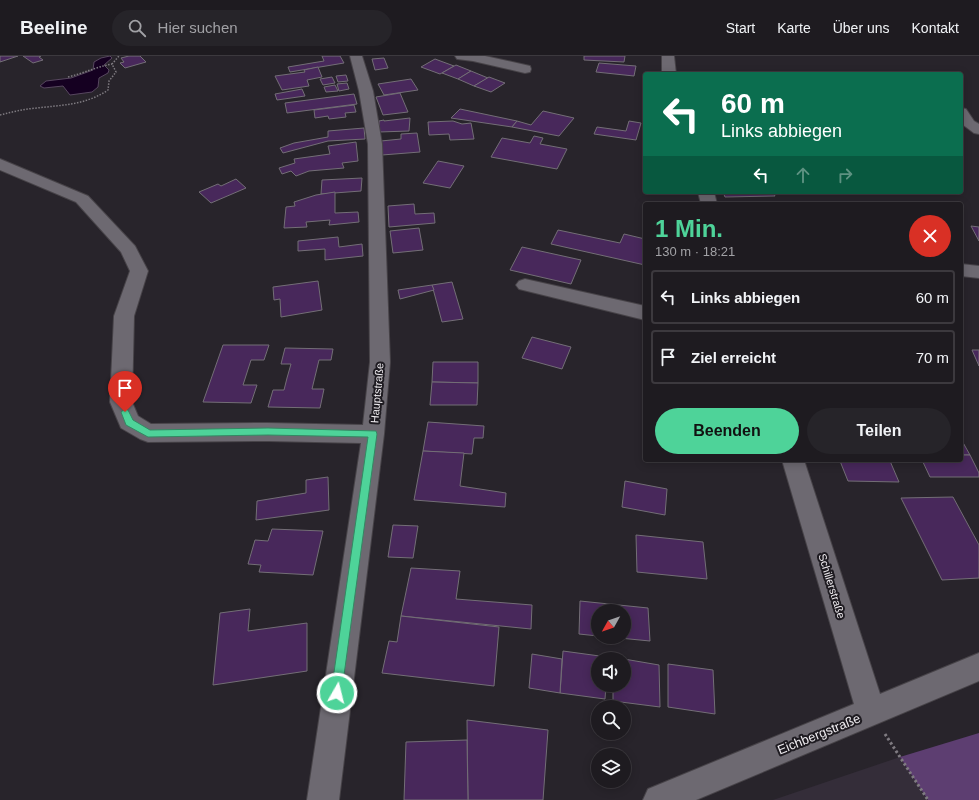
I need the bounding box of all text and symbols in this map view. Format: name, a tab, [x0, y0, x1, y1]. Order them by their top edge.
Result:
search box	[112, 10, 392, 46]
text: Beeline	[20, 17, 88, 38]
icon: search	[126, 17, 148, 39]
text: Hier suchen	[158, 19, 238, 36]
text: Start	[726, 20, 755, 36]
text: Karte	[777, 20, 811, 36]
text: Über uns	[833, 20, 890, 36]
text: Kontakt	[912, 20, 959, 36]
icon: left	[655, 88, 707, 140]
text: 60 m	[721, 88, 785, 119]
text: Links abbiegen	[721, 121, 842, 141]
icon: left	[750, 164, 772, 186]
icon: ahead	[792, 164, 814, 186]
icon: right	[834, 164, 856, 186]
text: 1 Min.	[655, 215, 723, 242]
button: close	[909, 215, 951, 257]
text: 130 m · 18:21	[655, 244, 735, 259]
icon: left	[657, 286, 679, 308]
text: Links abbiegen	[691, 289, 800, 306]
text: 60 m	[916, 289, 949, 306]
icon: arrive	[657, 346, 679, 368]
text: Ziel erreicht	[691, 349, 776, 366]
text: 70 m	[916, 349, 949, 366]
street label: Hauptstraße	[368, 362, 386, 424]
pin	[108, 371, 142, 412]
icon: arrive	[114, 377, 136, 399]
button: Beenden	[655, 408, 799, 454]
button: Teilen	[807, 408, 951, 454]
street label: Schillerstraße	[816, 552, 848, 620]
north arrow	[591, 604, 631, 644]
map controls	[591, 604, 631, 788]
button: sound	[591, 652, 631, 692]
position arrow	[316, 672, 358, 714]
button: search	[591, 700, 631, 740]
street label: Eichbergstraße	[775, 711, 863, 757]
button: layers	[591, 748, 631, 788]

